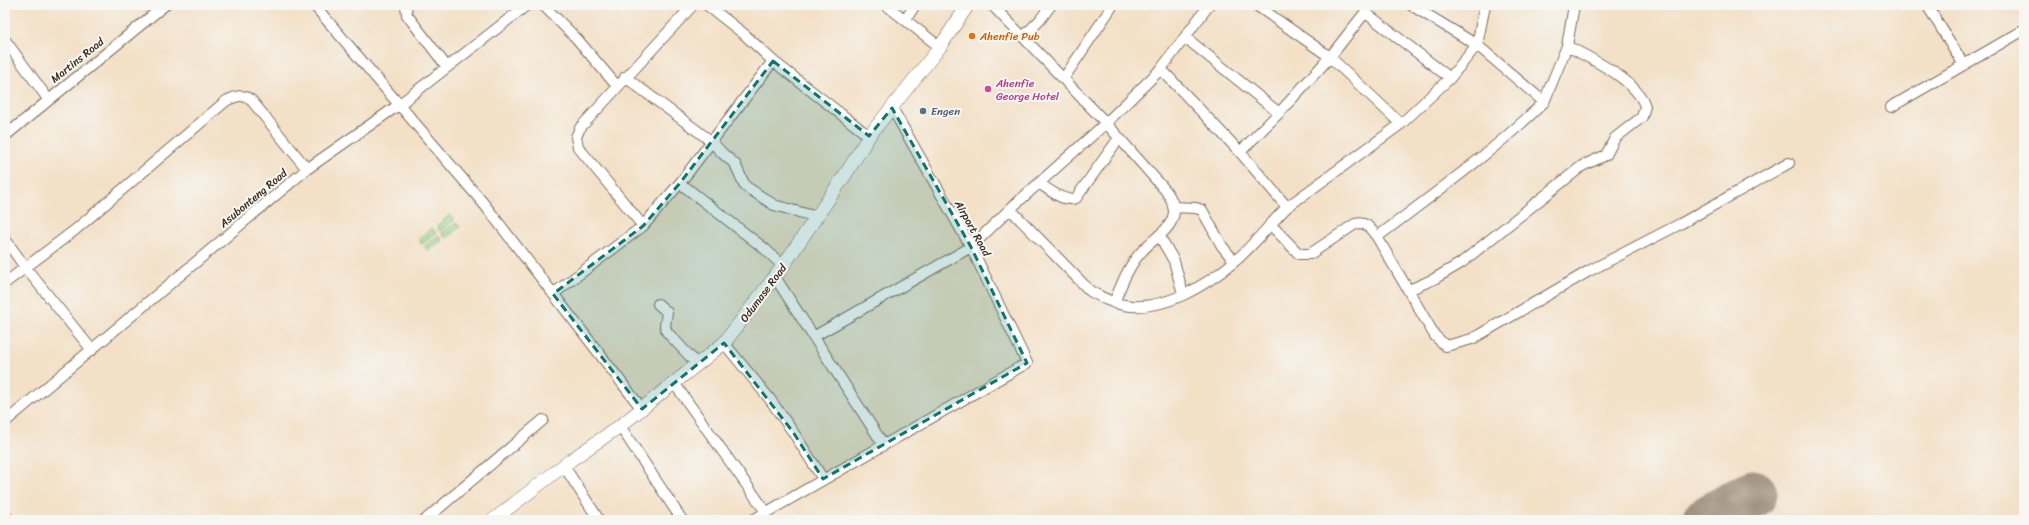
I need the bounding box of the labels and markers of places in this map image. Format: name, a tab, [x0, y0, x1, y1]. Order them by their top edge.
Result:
place label: Ahenfie Pub	[979, 27, 1040, 46]
marker: Ahenfie Pub	[967, 31, 977, 41]
place label: Ahenfie George Hotel	[995, 74, 1060, 106]
marker: Ahenfie George Hotel	[983, 84, 993, 94]
place label: Engen	[931, 102, 960, 121]
marker: Engen	[918, 106, 928, 116]

